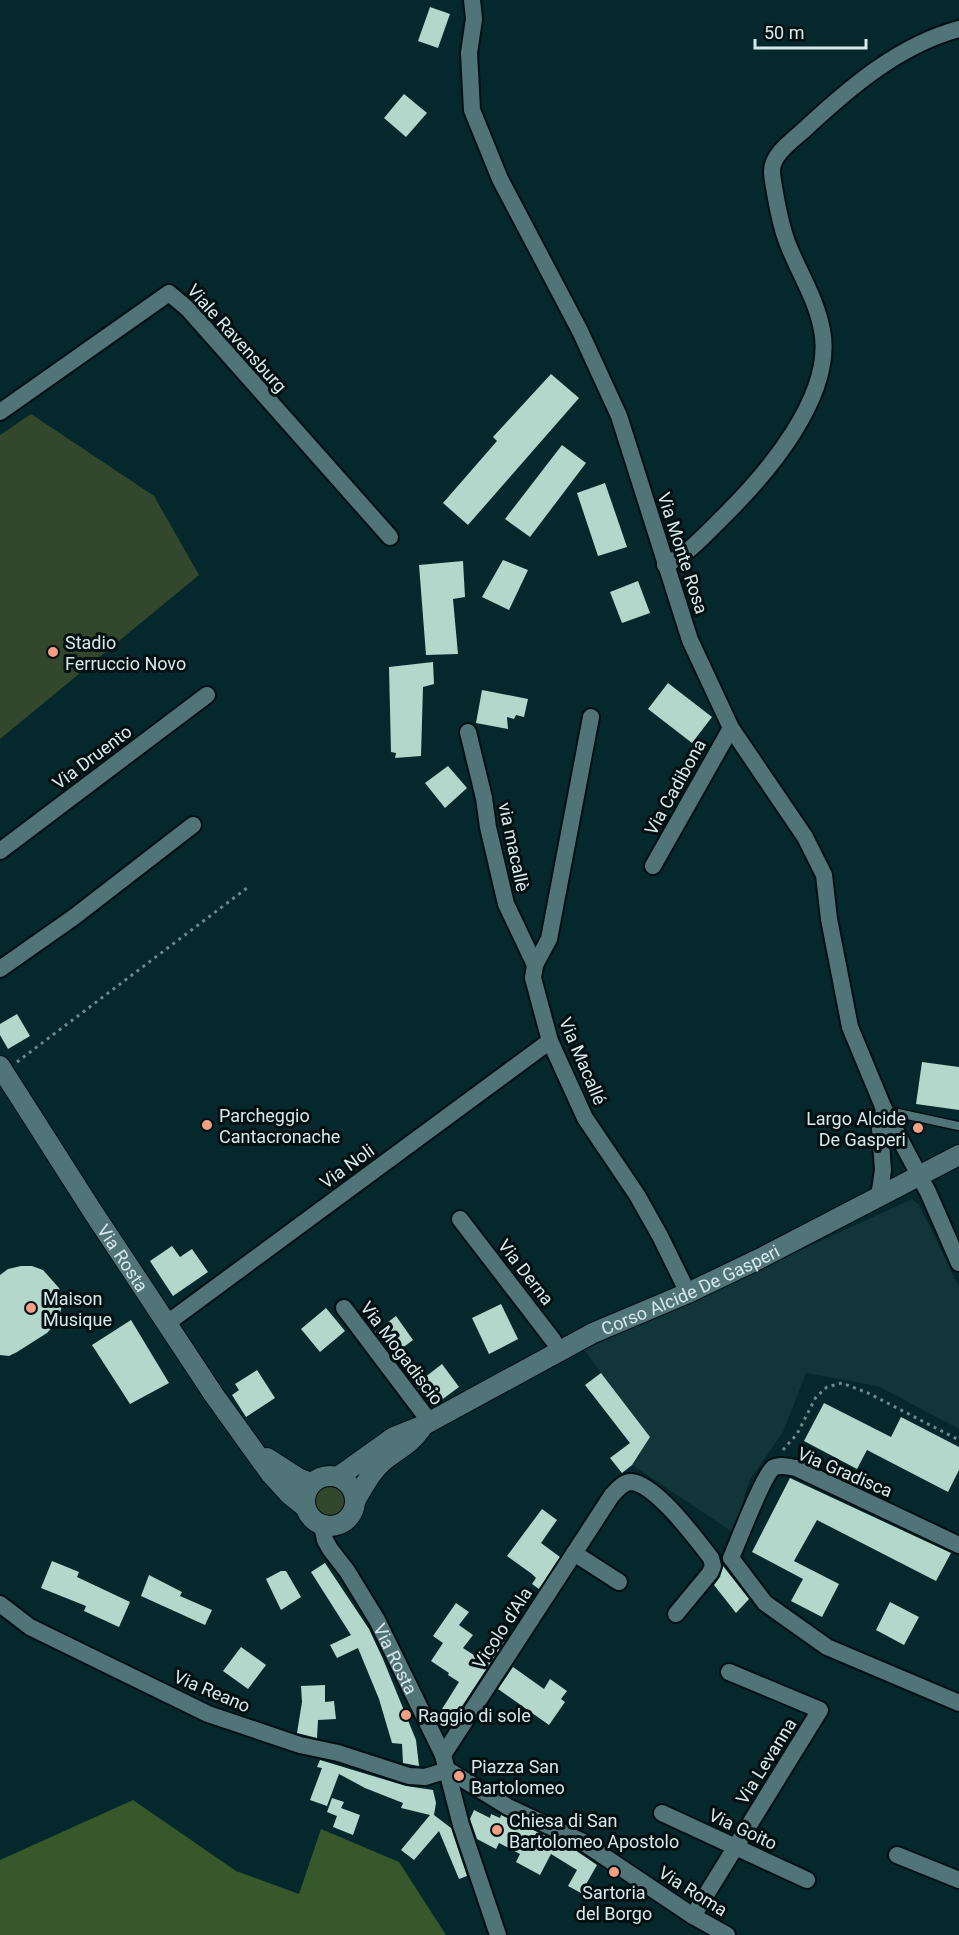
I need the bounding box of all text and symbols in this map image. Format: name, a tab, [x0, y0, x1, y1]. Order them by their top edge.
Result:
scale bar	[755, 12, 866, 50]
text: 50 m	[764, 22, 804, 43]
street label: Viale Ravensburg	[183, 280, 291, 396]
street label: Via Monte Rosa	[653, 490, 713, 616]
place label: Stadio Ferruccio Novo	[65, 632, 186, 674]
marker: Stadio Ferruccio Novo	[46, 645, 60, 659]
street label: Via Druento	[48, 721, 136, 793]
street label: Via Cadibona	[640, 735, 710, 839]
street label: via macallè	[494, 801, 534, 893]
street label: Via Macallé	[555, 1014, 611, 1108]
place label: Parcheggio Cantacronache	[219, 1105, 340, 1147]
place label: Largo Alcide De Gasperi	[806, 1108, 906, 1150]
marker: Parcheggio Cantacronache	[200, 1118, 214, 1132]
marker: Largo Alcide De Gasperi	[911, 1121, 925, 1135]
street label: Via Noli	[316, 1139, 378, 1193]
street label: Via Rosta	[93, 1220, 153, 1295]
street label: Via Derna	[494, 1235, 558, 1309]
street label: Corso Alcide De Gasperi	[598, 1240, 783, 1339]
place label: Maison Musique	[43, 1288, 112, 1330]
street label: Via Mogadiscio	[356, 1297, 448, 1409]
marker: Maison Musique	[24, 1301, 38, 1315]
street label: Via Gradisca	[794, 1443, 896, 1501]
street label: Vicolo d'Ala	[468, 1583, 536, 1673]
street label: Via Rosta	[370, 1620, 422, 1698]
street label: Via Reano	[171, 1666, 253, 1716]
place label: Raggio di sole	[418, 1705, 531, 1726]
marker: Raggio di sole	[399, 1708, 413, 1722]
street label: Via Levanna	[731, 1714, 801, 1808]
place label: Piazza San Bartolomeo	[471, 1756, 565, 1798]
marker: Piazza San Bartolomeo	[452, 1769, 466, 1783]
street label: Via Goito	[705, 1804, 781, 1854]
place label: Chiesa di San Bartolomeo Apostolo	[509, 1810, 679, 1852]
marker: Chiesa di San Bartolomeo Apostolo	[490, 1823, 504, 1837]
street label: Via Roma	[655, 1862, 731, 1920]
marker: Sartoria del Borgo	[607, 1865, 621, 1879]
place label: Sartoria del Borgo	[576, 1882, 652, 1924]

